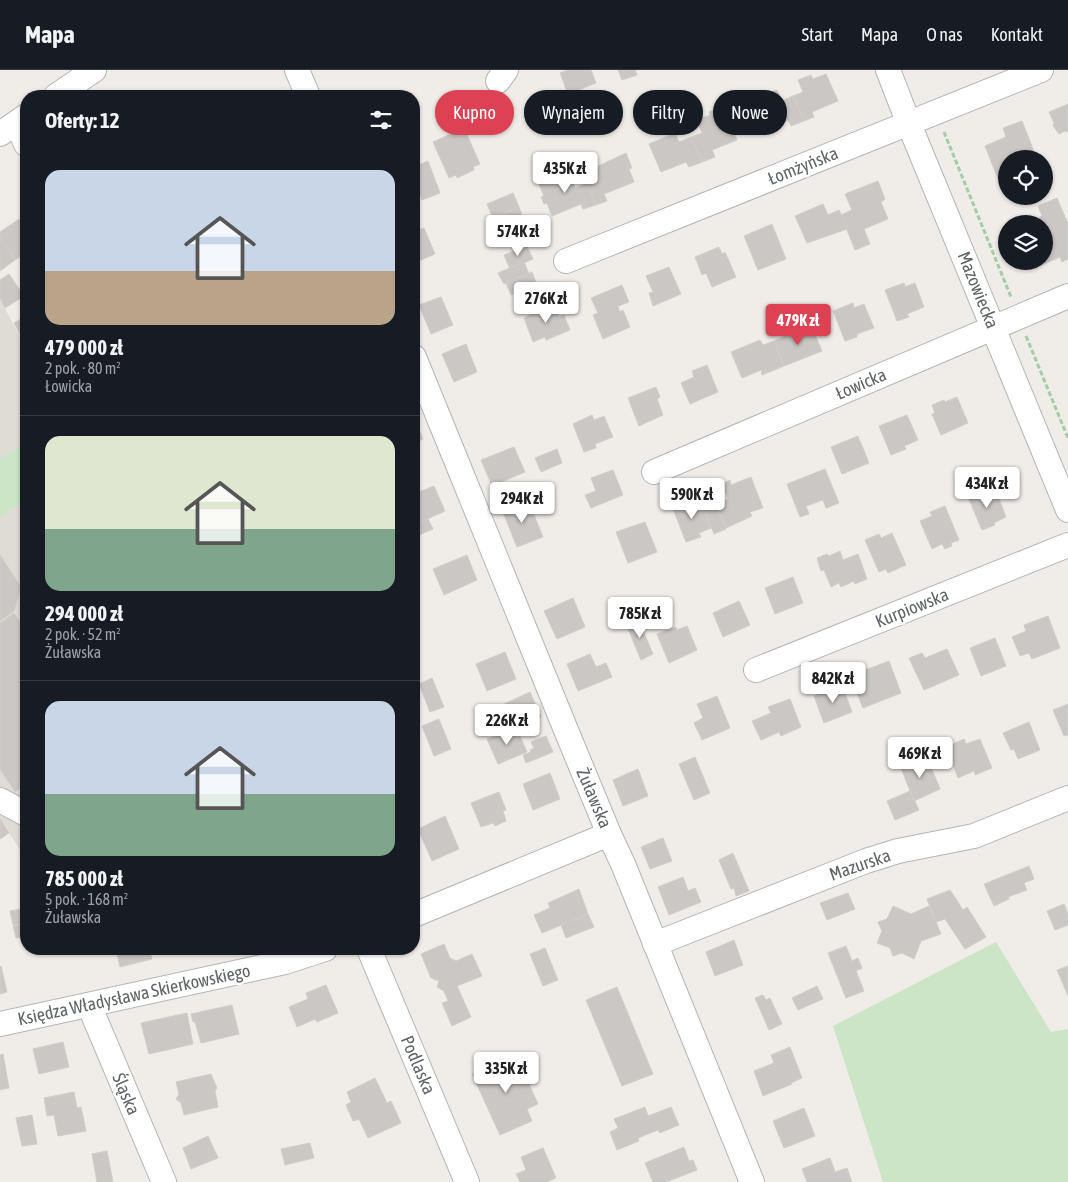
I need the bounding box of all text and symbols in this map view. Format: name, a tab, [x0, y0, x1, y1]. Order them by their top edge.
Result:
text: Mapa	[25, 21, 75, 48]
text: Start	[801, 24, 833, 45]
text: Mapa	[861, 24, 898, 45]
text: O nas	[926, 24, 963, 45]
text: Kontakt	[991, 24, 1043, 45]
chip: Kupno	[435, 90, 514, 135]
chip: Wynajem	[524, 90, 623, 135]
chip: Filtry	[633, 90, 703, 135]
chip: Nowe	[713, 90, 787, 135]
icon: filters	[367, 106, 395, 134]
text: Oferty: 12	[45, 108, 120, 132]
street label: Łomżyńska	[765, 142, 841, 189]
map controls	[998, 150, 1053, 270]
button: locate	[998, 150, 1053, 205]
pin: 435K zł	[519, 152, 611, 194]
text: 435K zł	[544, 159, 586, 177]
icon: home	[175, 203, 265, 293]
pin: 574K zł	[472, 214, 564, 257]
button: layers	[998, 215, 1053, 270]
text: 574K zł	[497, 222, 539, 240]
street label: Mazowiecka	[954, 248, 1003, 331]
pin: 276K zł	[500, 282, 592, 324]
text: 276K zł	[525, 289, 567, 307]
pin: 479K zł	[752, 304, 844, 346]
text: 479K zł	[777, 311, 819, 329]
text: 479 000 zł	[45, 335, 123, 359]
text: 2 pok. · 80 m²	[45, 359, 121, 377]
street label: Łowicka	[832, 364, 889, 404]
text: Łowicka	[45, 377, 92, 395]
pin: 434K zł	[941, 466, 1033, 509]
icon: home	[175, 468, 265, 558]
text: 434K zł	[966, 474, 1008, 492]
pin: 590K zł	[646, 478, 738, 520]
pin: 294K zł	[476, 482, 568, 524]
text: 590K zł	[671, 485, 713, 503]
text: 294K zł	[501, 489, 543, 507]
street label: Kurpiowska	[872, 583, 951, 632]
pin: 785K zł	[594, 596, 686, 639]
text: 294 000 zł	[45, 601, 123, 625]
text: 785K zł	[619, 604, 661, 622]
text: 2 pok. · 52 m²	[45, 625, 121, 643]
text: Żuławska	[45, 643, 101, 661]
pin: 842K zł	[787, 662, 879, 704]
text: 842K zł	[812, 669, 854, 687]
pin: 226K zł	[461, 704, 553, 746]
text: 226K zł	[486, 711, 528, 729]
icon: home	[175, 733, 265, 823]
pin: 469K zł	[874, 736, 966, 779]
text: 469K zł	[899, 744, 941, 762]
street label: Żuławska	[572, 765, 616, 831]
street label: Mazurska	[826, 844, 893, 885]
text: 785 000 zł	[45, 866, 123, 890]
text: 5 pok. · 168 m²	[45, 890, 128, 908]
text: Żuławska	[45, 908, 101, 926]
street label: Księdza Władysława Skierkowskiego	[16, 960, 252, 1029]
street label: Podlaska	[397, 1032, 440, 1097]
pin: 335K zł	[460, 1052, 552, 1094]
text: 335K zł	[485, 1059, 527, 1077]
street label: Śląska	[108, 1070, 145, 1118]

